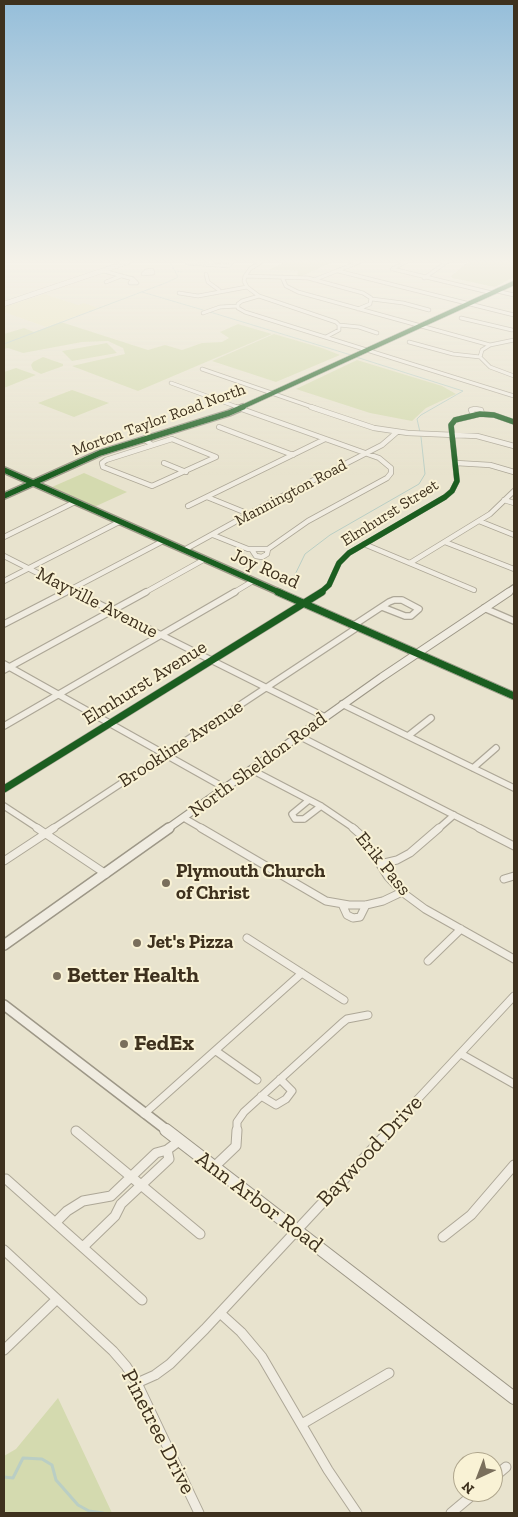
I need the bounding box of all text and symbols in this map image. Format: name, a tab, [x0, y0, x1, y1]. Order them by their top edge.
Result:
street label: Morton Taylor Road North	[70, 380, 248, 460]
street label: Mannington Road	[232, 455, 350, 531]
street label: Elmhurst Street	[338, 475, 442, 551]
street label: Joy Road	[227, 544, 303, 594]
street label: Mayville Avenue	[32, 563, 162, 643]
street label: Elmhurst Avenue	[79, 636, 211, 730]
street label: Brookline Avenue	[115, 695, 247, 793]
street label: North Sheldon Road	[185, 707, 331, 823]
street label: Erik Pass	[350, 828, 416, 900]
place label: Plymouth Church of Christ	[176, 861, 325, 905]
marker: Plymouth Church of Christ	[160, 877, 172, 889]
place label: Jet's Pizza	[147, 932, 233, 954]
marker: Jet's Pizza	[131, 937, 143, 949]
place label: Better Health	[67, 963, 199, 989]
marker: Better Health	[51, 970, 63, 982]
place label: FedEx	[134, 1031, 194, 1057]
marker: FedEx	[118, 1038, 130, 1050]
street label: Baywood Drive	[312, 1090, 428, 1212]
street label: Ann Arbor Road	[190, 1146, 328, 1258]
street label: Pinetree Drive	[115, 1365, 201, 1499]
north arrow	[453, 1452, 503, 1502]
text: N	[458, 1478, 478, 1497]

